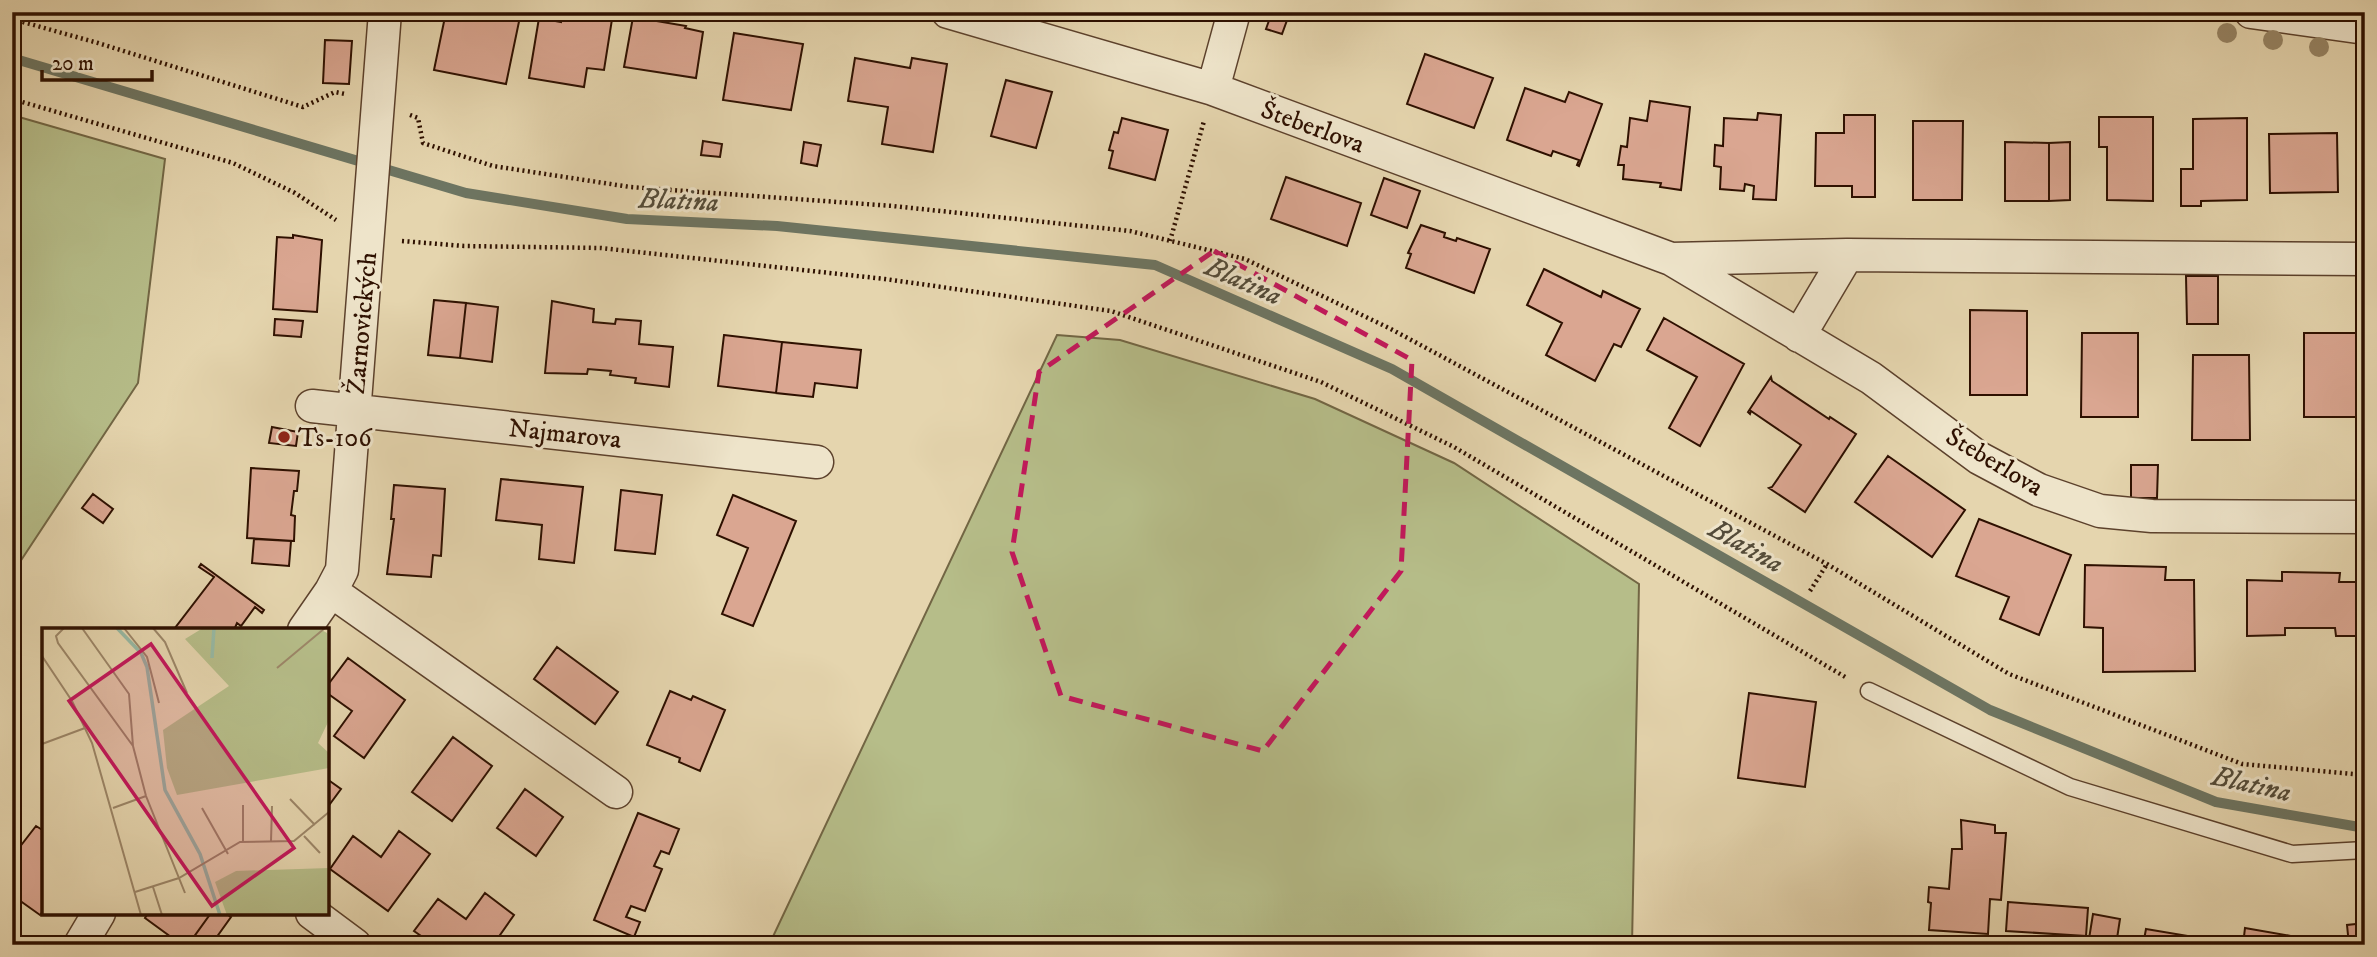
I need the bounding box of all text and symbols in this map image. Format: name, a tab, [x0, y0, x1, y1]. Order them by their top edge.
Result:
scale bar	[42, 38, 152, 82]
text: 20 m	[52, 51, 94, 77]
street label: Šteberlova	[1256, 92, 1369, 161]
water label: Blatina	[637, 181, 720, 220]
water label: Blatina	[1199, 249, 1287, 314]
street label: Žarnovických	[339, 250, 385, 396]
street label: Najmarova	[507, 412, 623, 457]
street label: Šteberlova	[1939, 419, 2050, 504]
place label: Ts-106	[298, 422, 373, 455]
marker: Ts-106	[276, 429, 292, 445]
water label: Blatina	[1702, 511, 1790, 581]
inset map	[42, 628, 329, 915]
water label: Blatina	[2208, 758, 2295, 811]

